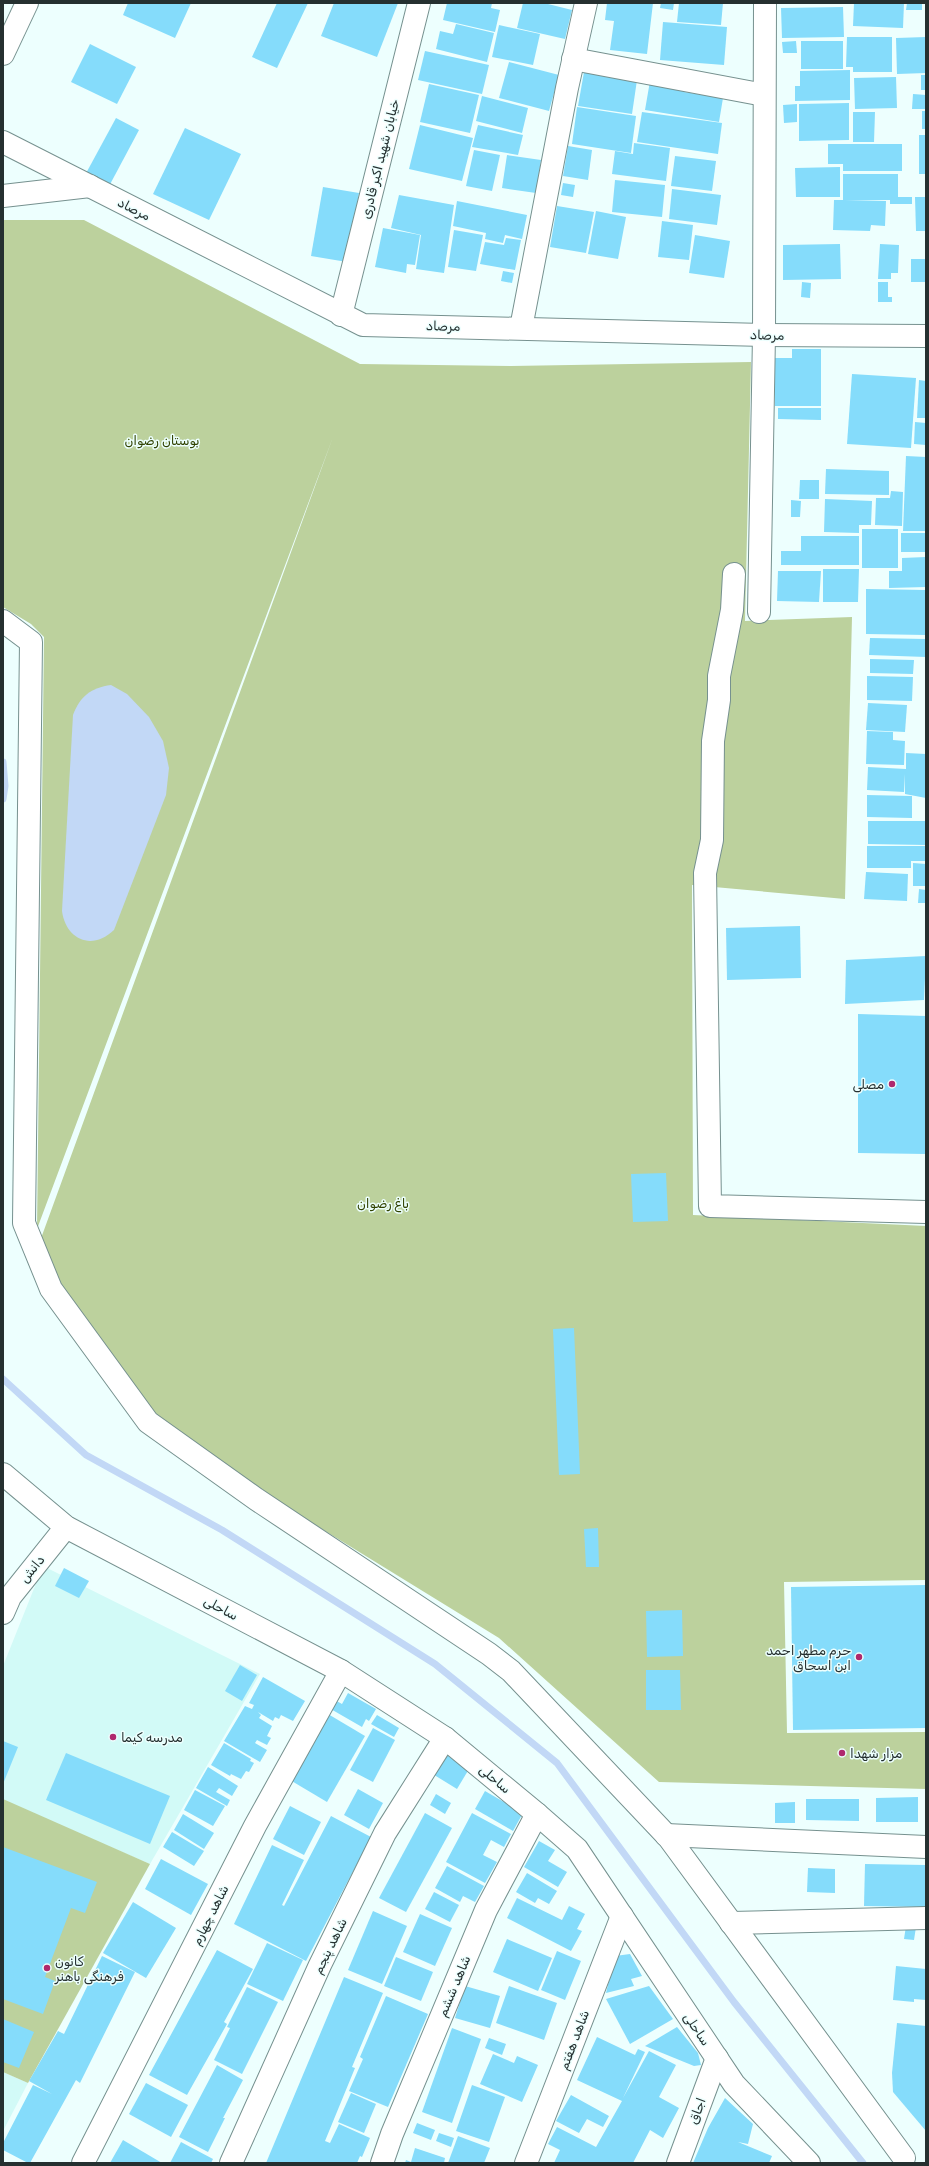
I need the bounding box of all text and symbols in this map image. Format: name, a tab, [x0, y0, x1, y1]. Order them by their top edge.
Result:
street label: خیابان شهید اکبر قادری	[358, 98, 403, 221]
street label: مرصاد	[115, 194, 153, 224]
street label: مرصاد	[426, 318, 460, 335]
street label: مرصاد	[750, 327, 784, 344]
park label: بوستان رضوان	[124, 433, 200, 449]
place label: مصلی	[853, 1077, 884, 1093]
marker: مصلی	[887, 1079, 897, 1089]
park label: باغ رضوان	[357, 1196, 409, 1213]
street label: دانش	[16, 1552, 48, 1586]
street label: ساحلی	[201, 1593, 241, 1624]
place label: حرم مطهر احمد ابن اسحاق	[766, 1643, 851, 1673]
marker: حرم مطهر احمد ابن اسحاق	[854, 1652, 864, 1662]
place label: مدرسه کیما	[121, 1730, 183, 1746]
marker: مدرسه کیما	[108, 1732, 118, 1742]
place label: مزار شهدا	[850, 1746, 902, 1762]
marker: مزار شهدا	[837, 1748, 847, 1758]
street label: ساحلی	[476, 1762, 514, 1797]
street label: شاهد چهارم	[188, 1882, 232, 1948]
street label: شاهد پنجم	[310, 1916, 351, 1977]
street label: شاهد ششم	[434, 1953, 475, 2019]
place label: کانون فرهنگی باهنر	[54, 1954, 124, 1985]
marker: کانون فرهنگی باهنر	[42, 1963, 52, 1973]
street label: شاهد هفتم	[556, 2008, 593, 2072]
street label: ساحلی	[680, 2010, 713, 2049]
street label: اجاق	[685, 2096, 709, 2126]

